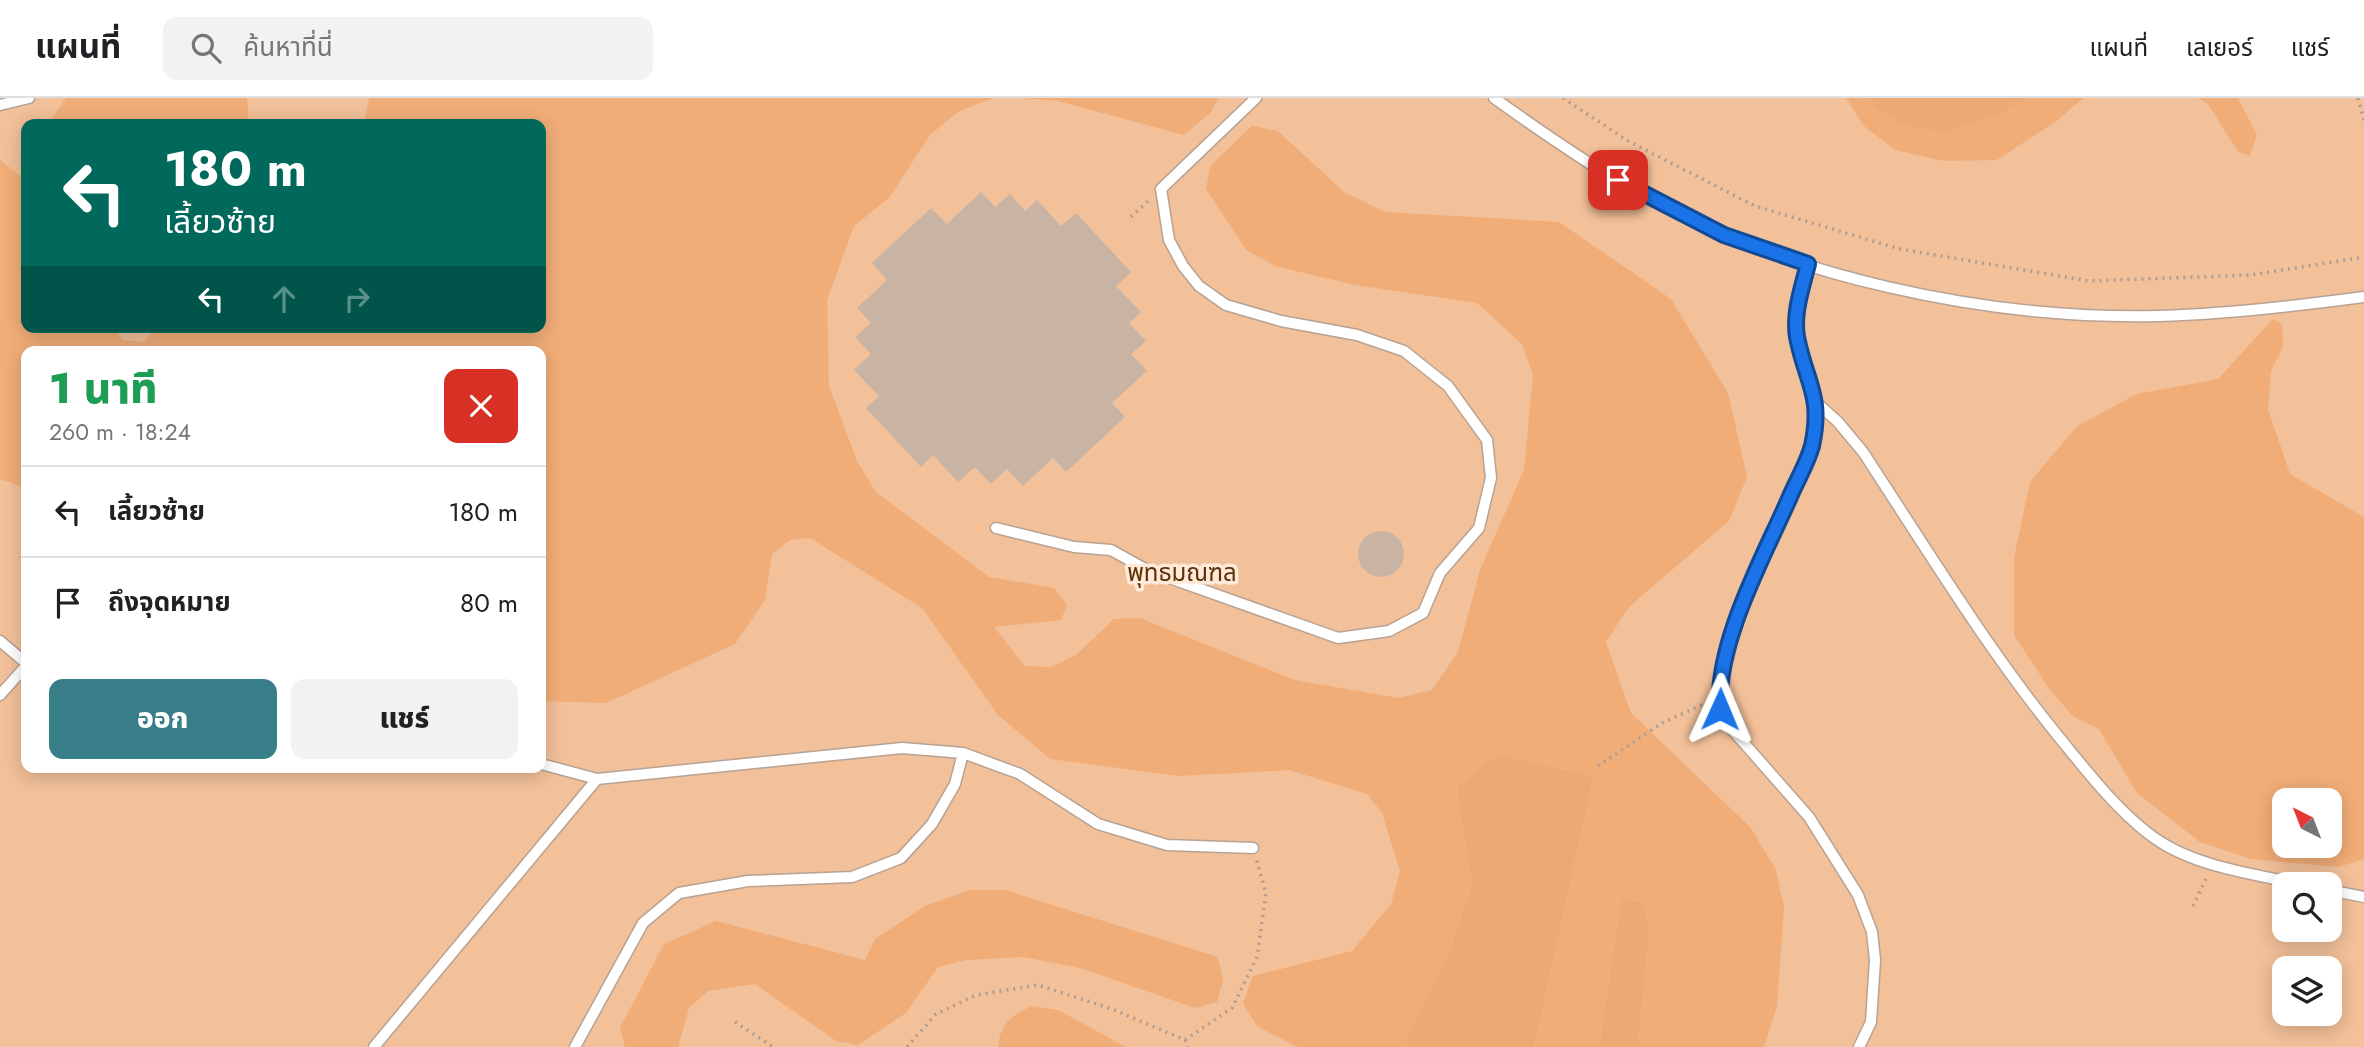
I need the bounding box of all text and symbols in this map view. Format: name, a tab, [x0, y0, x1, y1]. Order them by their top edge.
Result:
search box	[163, 17, 653, 80]
text: แผนที่	[35, 23, 121, 70]
text: ค้นหาที่นี่	[243, 28, 333, 66]
icon: search	[187, 29, 225, 67]
text: แผนที่	[2090, 30, 2148, 65]
text: เลเยอร์	[2186, 30, 2253, 65]
text: แชร์	[2291, 30, 2329, 65]
text: 180 m	[164, 134, 307, 204]
icon: left	[49, 147, 140, 238]
pin	[1588, 150, 1648, 210]
icon: arrive	[1599, 161, 1637, 199]
text: เลี้ยวซ้าย	[164, 199, 276, 245]
icon: left	[192, 280, 230, 318]
icon: ahead	[265, 280, 303, 318]
icon: right	[338, 280, 376, 318]
text: 1 นาที	[49, 358, 157, 419]
button: close	[444, 369, 518, 443]
text: 260 m · 18:24	[49, 415, 191, 449]
text: เลี้ยวซ้าย	[108, 492, 205, 530]
icon: left	[49, 493, 87, 531]
text: 180 m	[448, 493, 518, 531]
park label: พุทธมณฑล	[1127, 555, 1237, 590]
text: ถึงจุดหมาย	[108, 583, 231, 621]
icon: arrive	[49, 584, 87, 622]
text: 80 m	[460, 584, 518, 622]
position arrow	[1683, 672, 1757, 746]
button: ออก	[49, 679, 277, 759]
button: แชร์	[291, 679, 518, 759]
north arrow	[2272, 788, 2342, 858]
map controls	[2272, 788, 2342, 1026]
button: search	[2272, 872, 2342, 942]
button: layers	[2272, 956, 2342, 1026]

